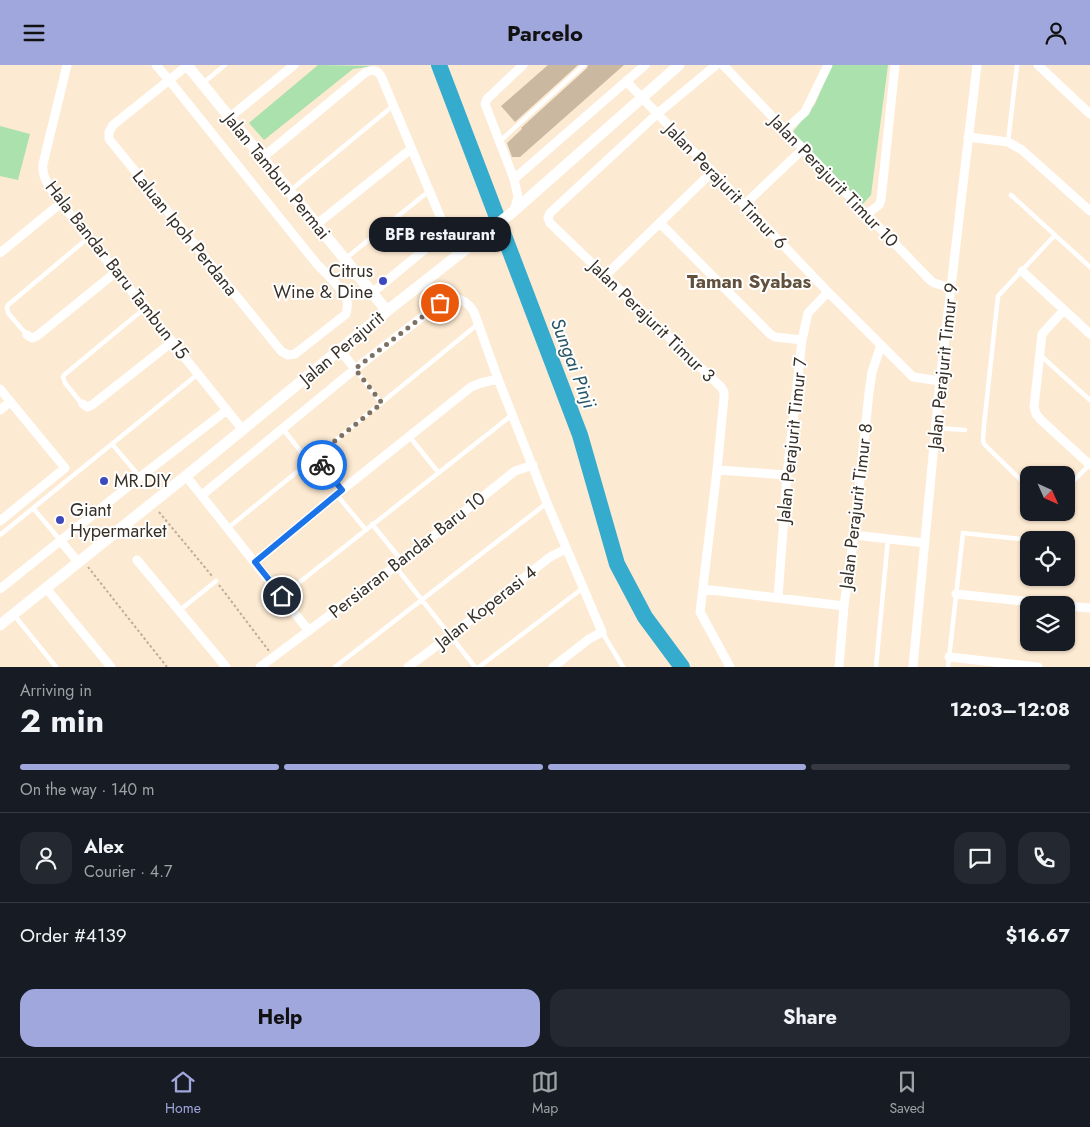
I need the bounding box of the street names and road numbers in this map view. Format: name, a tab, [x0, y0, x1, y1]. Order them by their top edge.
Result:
street label: Jalan Tambun Permai	[216, 105, 336, 245]
street label: Jalan Perajurit Timur 10	[762, 107, 904, 253]
street label: Jalan Perajurit Timur 6	[657, 115, 793, 255]
street label: Laluan Ipoh Perdana	[126, 165, 244, 301]
street label: Hala Bandar Baru Tambun 15	[39, 175, 195, 365]
street label: Jalan Perajurit Timur 3	[582, 252, 721, 388]
street label: Jalan Perajurit Timur 9	[921, 282, 965, 452]
street label: Jalan Perajurit	[293, 304, 390, 392]
street label: Jalan Perajurit Timur 7	[770, 355, 814, 526]
street label: Jalan Perajurit Timur 8	[833, 422, 879, 592]
street label: Persiaran Bandar Baru 10	[323, 485, 491, 624]
street label: Jalan Koperasi 4	[428, 559, 542, 656]

